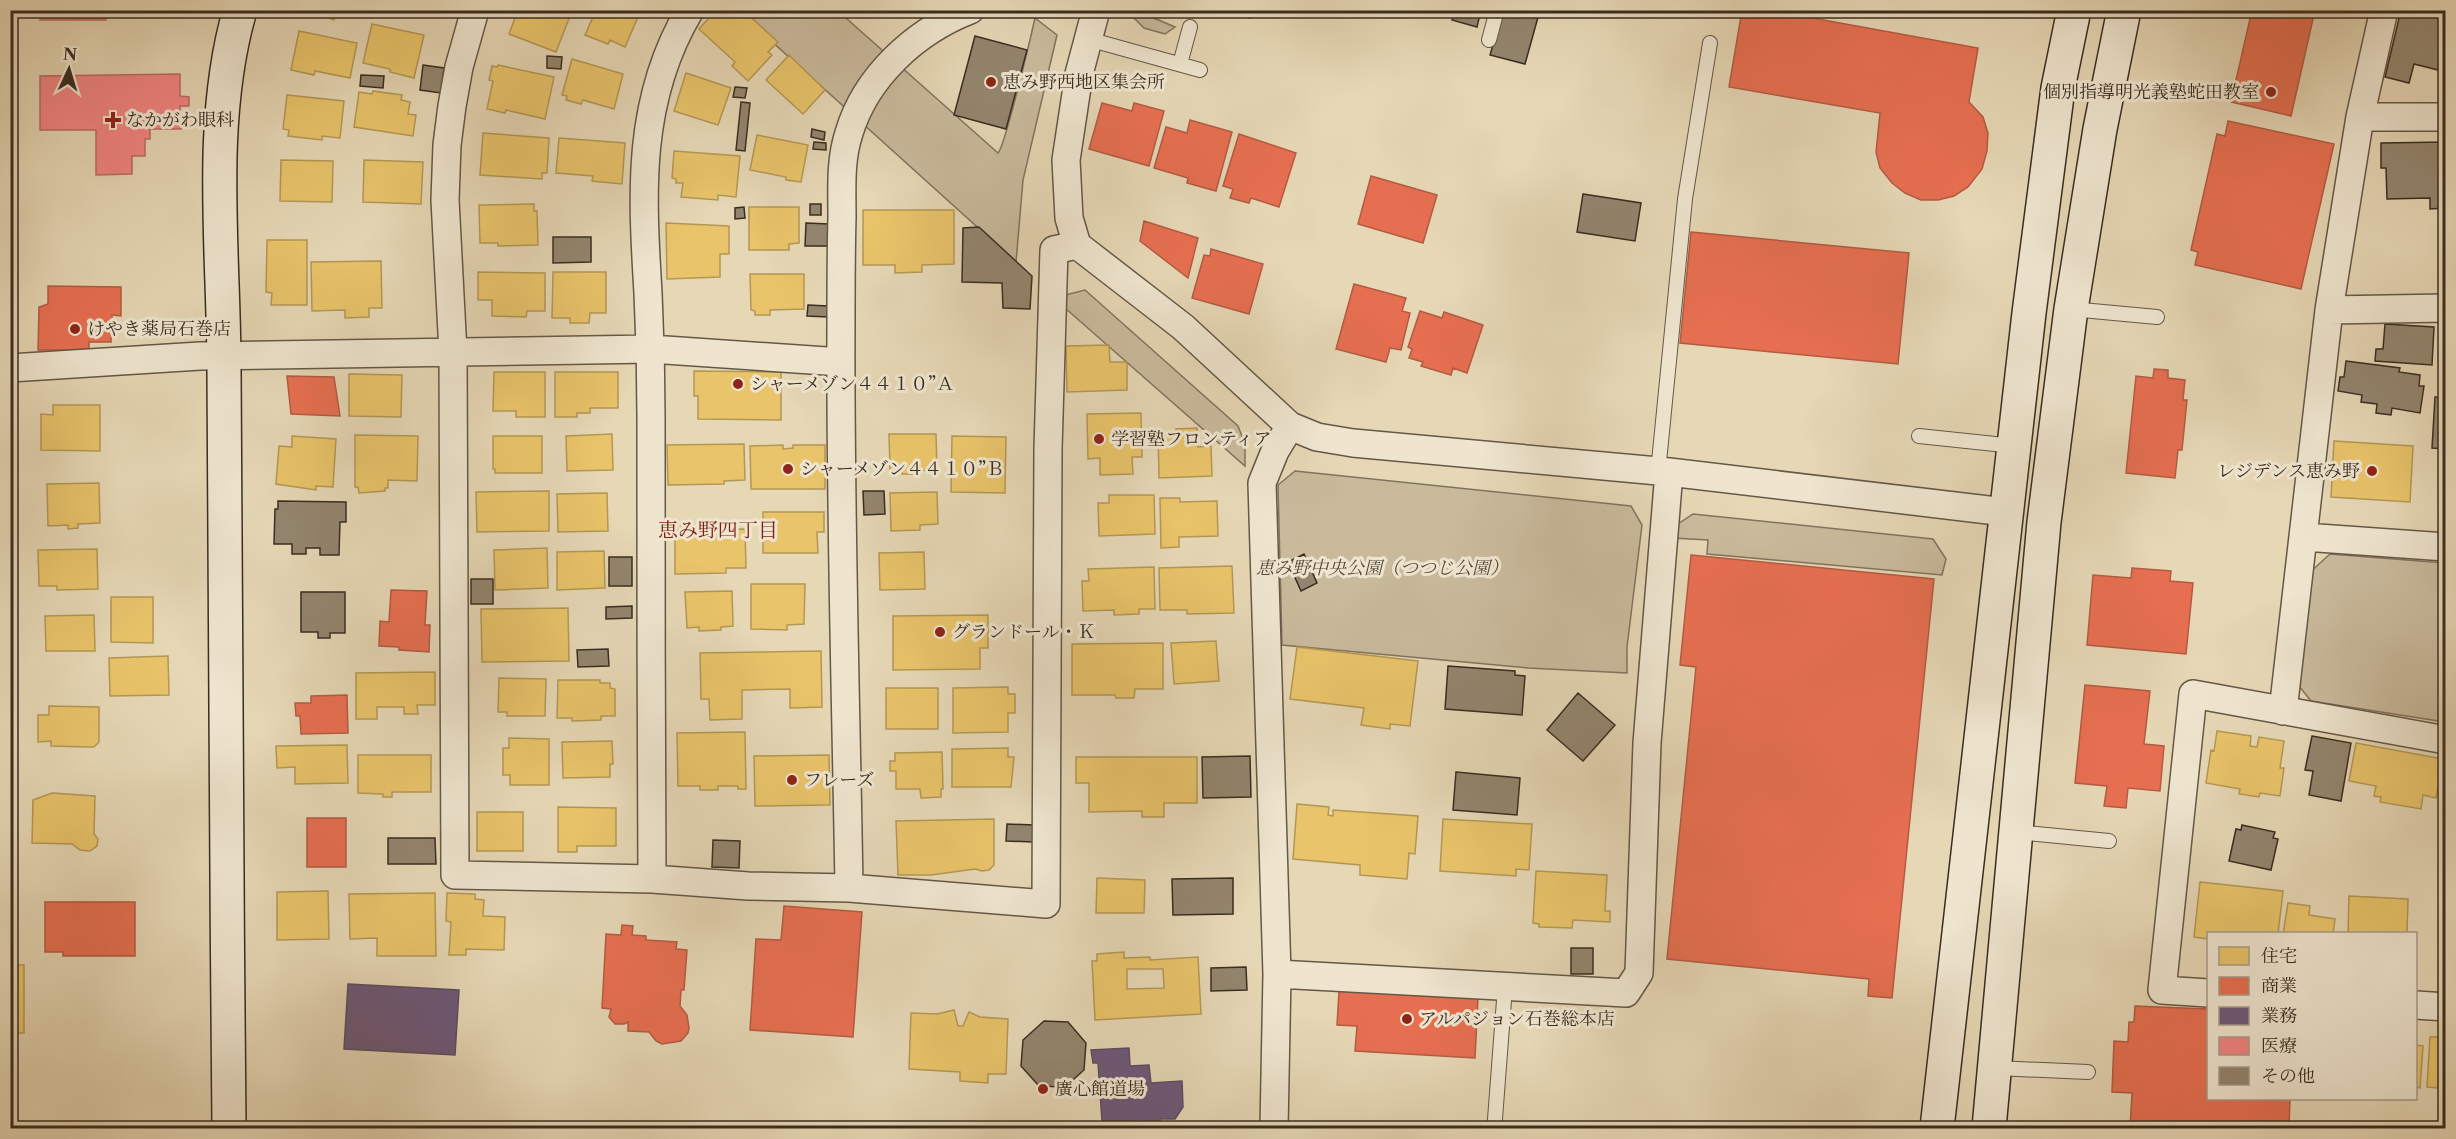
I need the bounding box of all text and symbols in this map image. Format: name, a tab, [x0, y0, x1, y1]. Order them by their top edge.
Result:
north arrow	[39, 39, 99, 99]
text: N	[62, 44, 78, 65]
place label: 恵み野西地区集会所	[1003, 71, 1165, 93]
marker: 恵み野西地区集会所	[984, 75, 998, 89]
place label: 個別指導明光義塾蛇田教室	[2043, 81, 2259, 103]
marker: 個別指導明光義塾蛇田教室	[2264, 85, 2278, 99]
place label: なかがわ眼科	[126, 109, 234, 131]
marker: なかがわ眼科	[104, 111, 122, 129]
place label: けやき薬局石巻店	[87, 318, 231, 340]
marker: けやき薬局石巻店	[68, 322, 82, 336]
place label: シャーメゾン４４１０”Ａ	[750, 373, 954, 395]
marker: シャーメゾン４４１０”Ａ	[731, 377, 745, 391]
place label: 学習塾フロンティア	[1111, 428, 1272, 450]
marker: 学習塾フロンティア	[1092, 432, 1106, 446]
place label: シャーメゾン４４１０”Ｂ	[800, 458, 1004, 480]
place label: レジデンス恵み野	[2217, 460, 2360, 482]
marker: シャーメゾン４４１０”Ｂ	[781, 462, 795, 476]
marker: レジデンス恵み野	[2365, 464, 2379, 478]
district label: 恵み野四丁目	[658, 518, 778, 542]
park label: 恵み野中央公園（つつじ公園）	[1256, 557, 1508, 579]
place label: グランドール・Ｋ	[952, 621, 1096, 643]
marker: グランドール・Ｋ	[933, 625, 947, 639]
place label: フレーズ	[804, 769, 874, 791]
marker: フレーズ	[785, 773, 799, 787]
legend	[2207, 932, 2417, 1100]
text: 住宅	[2261, 945, 2297, 967]
text: 商業	[2261, 975, 2297, 997]
text: 業務	[2261, 1005, 2297, 1027]
place label: アルパジョン石巻総本店	[1419, 1008, 1615, 1030]
marker: アルパジョン石巻総本店	[1400, 1012, 1414, 1026]
text: 医療	[2261, 1035, 2297, 1057]
text: その他	[2261, 1065, 2315, 1087]
place label: 廣心館道場	[1055, 1078, 1145, 1100]
marker: 廣心館道場	[1036, 1082, 1050, 1096]

